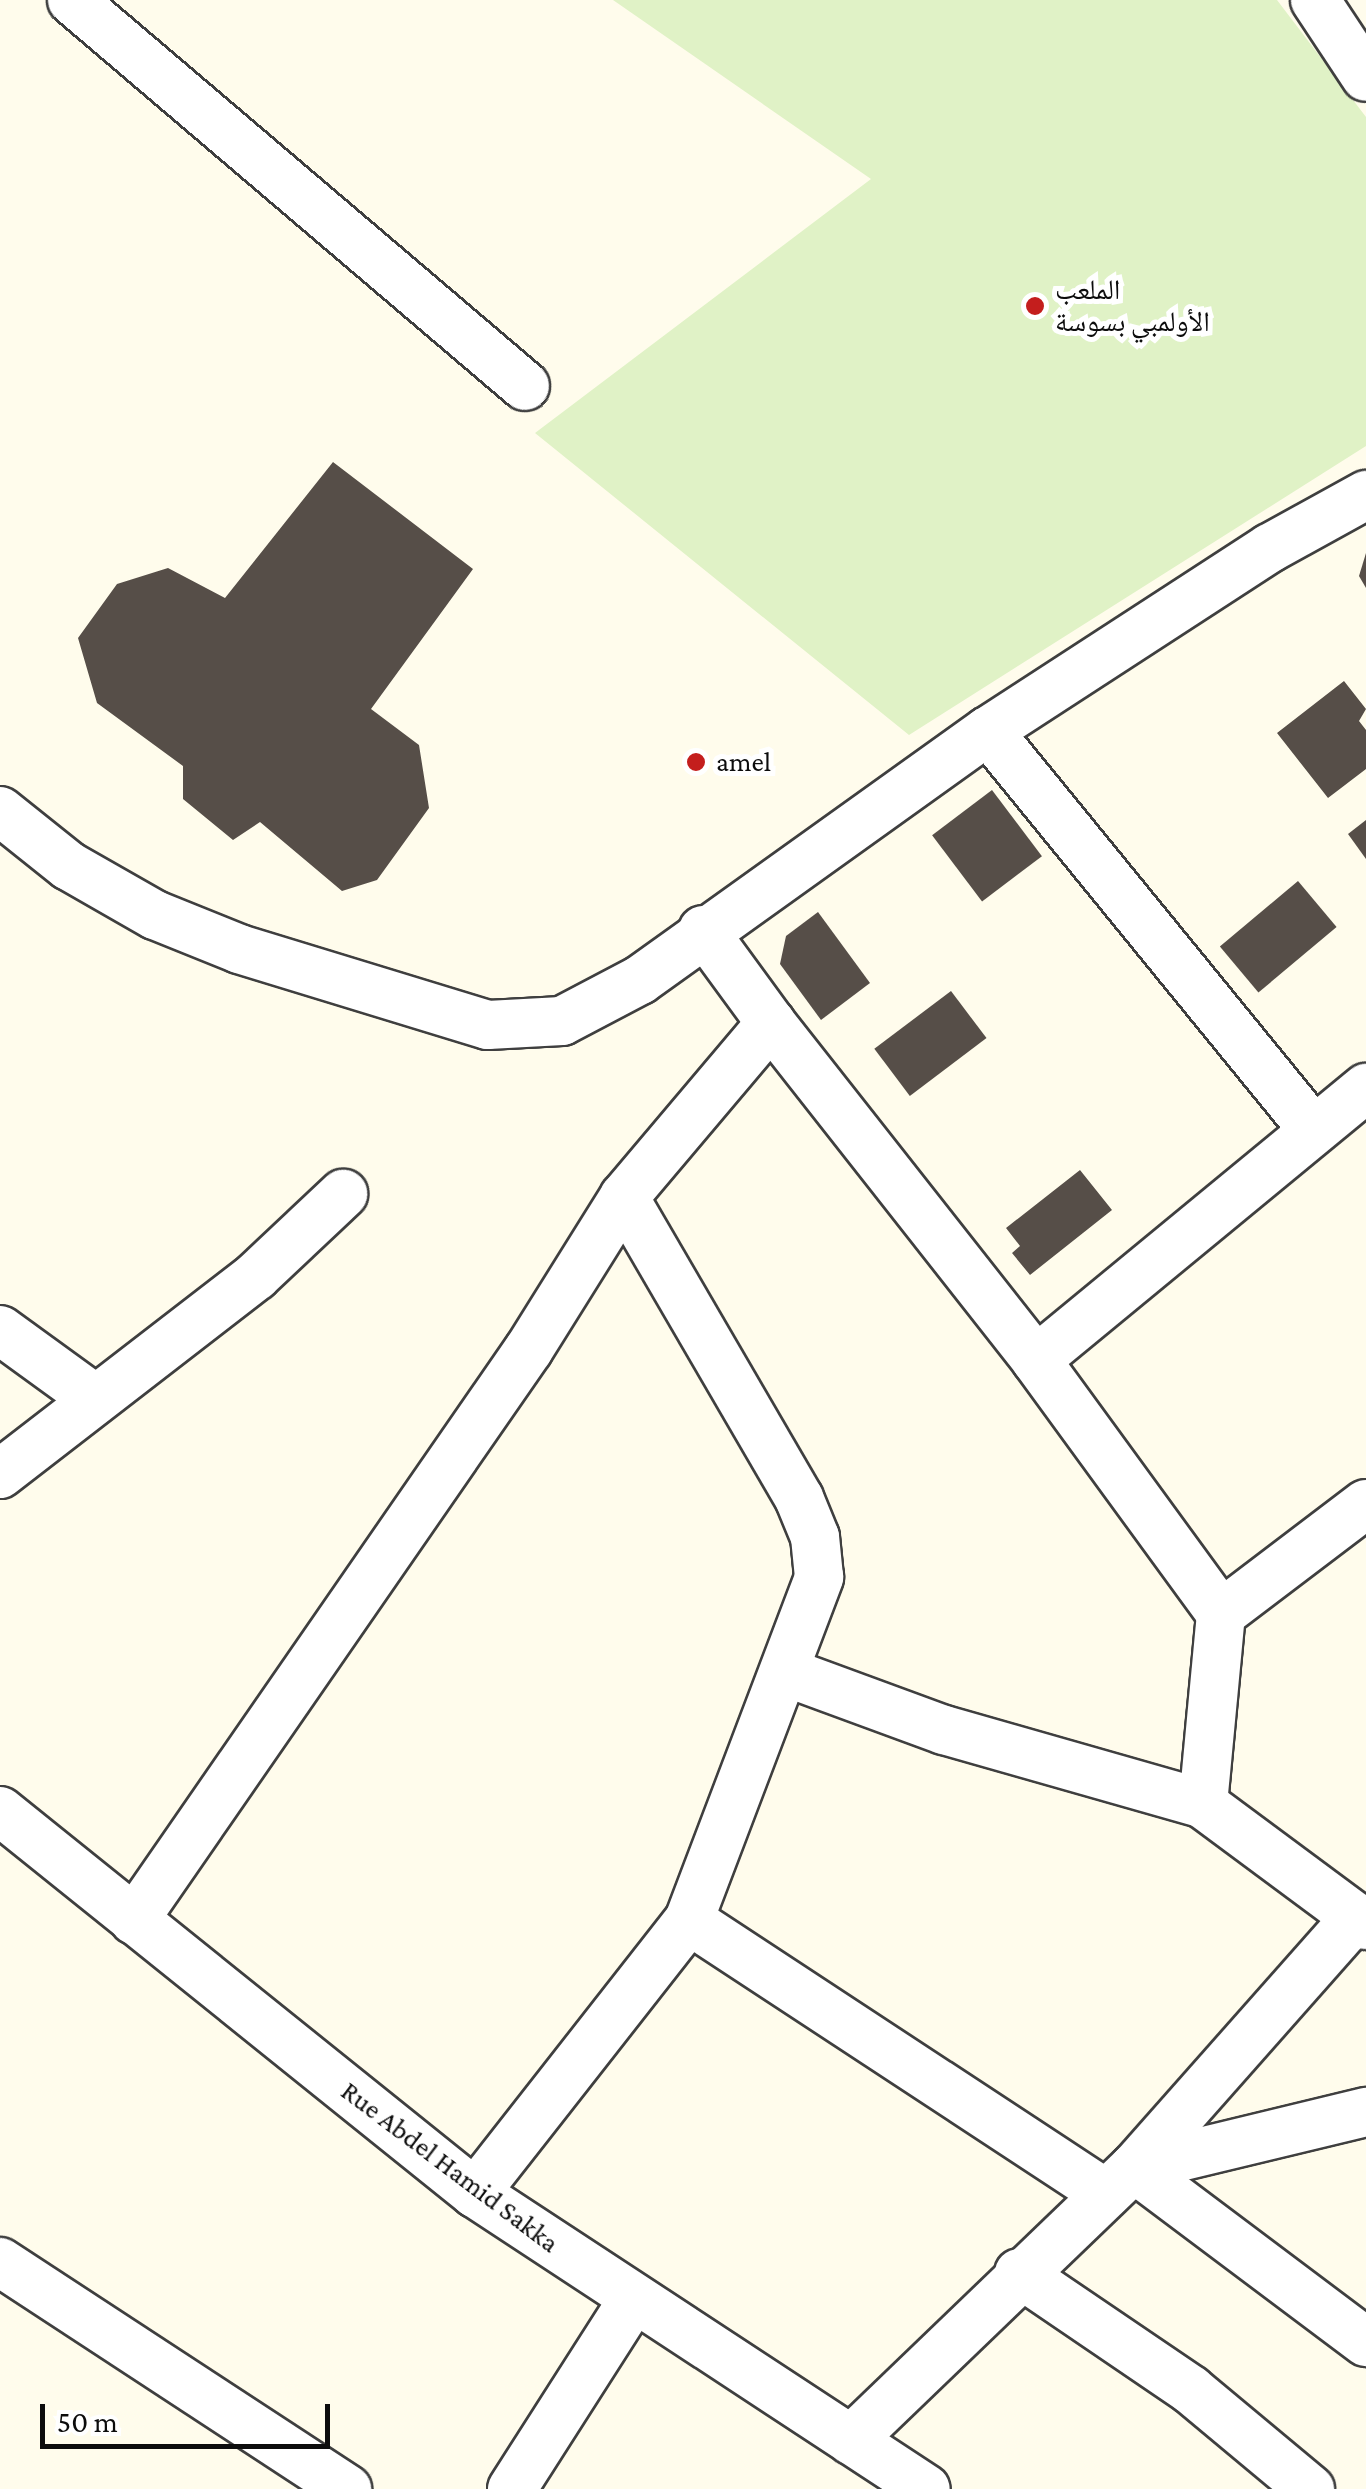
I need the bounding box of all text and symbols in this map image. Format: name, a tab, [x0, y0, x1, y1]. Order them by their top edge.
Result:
place label: الملعب الأولمبي بسوسة	[1055, 273, 1210, 339]
marker: الملعب الأولمبي بسوسة	[1024, 295, 1046, 317]
place label: amel	[716, 745, 771, 779]
marker: amel	[685, 751, 707, 773]
street label: Rue Abdel Hamid Sakka	[334, 2074, 566, 2260]
scale bar	[45, 2384, 335, 2446]
text: 50 m	[57, 2405, 118, 2438]

